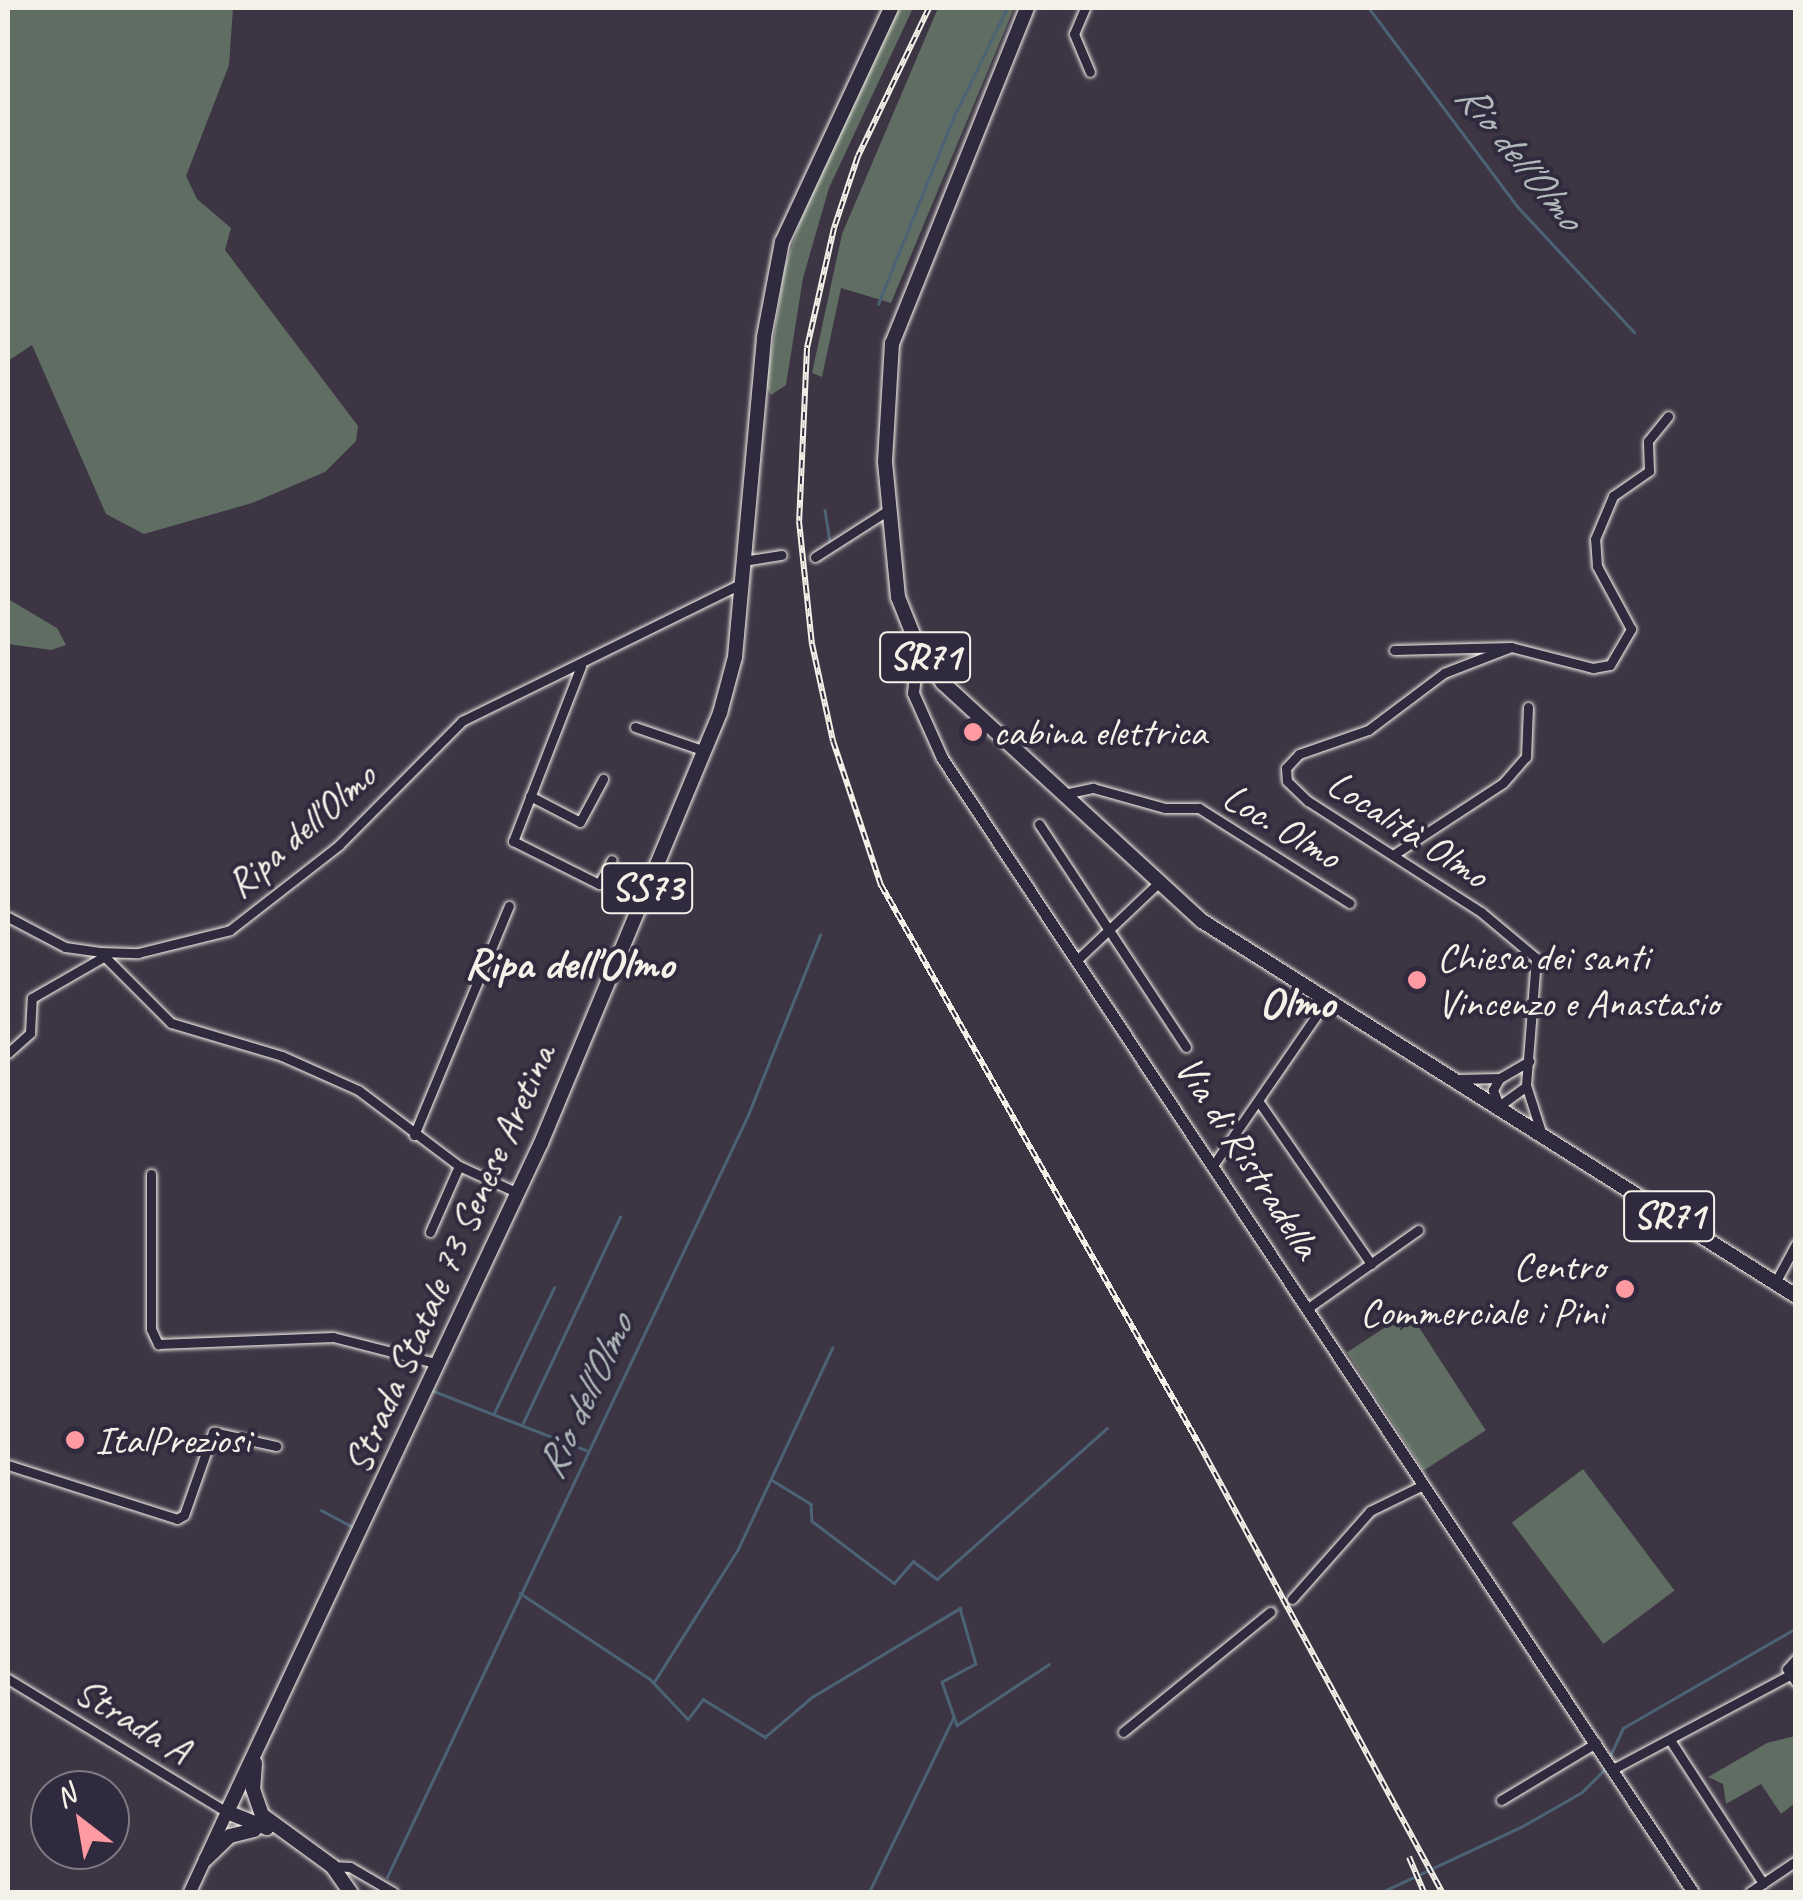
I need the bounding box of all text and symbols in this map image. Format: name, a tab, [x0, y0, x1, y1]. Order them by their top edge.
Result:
water label: Rio dell'Olmo	[1445, 73, 1593, 239]
road number: SR71	[878, 624, 972, 690]
place label: cabina elettrica	[993, 708, 1207, 756]
marker: cabina elettrica	[962, 721, 984, 743]
street label: Ripa dell'Olmo	[216, 752, 386, 908]
street label: Località Olmo	[1319, 759, 1497, 899]
street label: Loc. Olmo	[1214, 772, 1350, 880]
road number: SS73	[600, 855, 694, 921]
place label: Chiesa dei santi Vincenzo e Anastasio	[1437, 933, 1720, 1027]
district label: Ripa dell'Olmo	[464, 937, 674, 991]
marker: Chiesa dei santi Vincenzo e Anastasio	[1406, 969, 1428, 991]
district label: Olmo	[1259, 976, 1335, 1030]
street label: Strada Statale 73 Senese Aretina	[333, 1038, 565, 1480]
street label: Via di Ristradella	[1165, 1047, 1331, 1267]
road number: SR71	[1622, 1183, 1716, 1249]
place label: Centro Commerciale i Pini	[1360, 1242, 1605, 1336]
marker: Centro Commerciale i Pini	[1614, 1278, 1636, 1300]
water label: Rio dell'Olmo	[525, 1308, 645, 1486]
place label: ItalPreziosi	[95, 1416, 250, 1464]
marker: ItalPreziosi	[64, 1429, 86, 1451]
street label: Strada A	[66, 1667, 200, 1773]
north arrow	[30, 1770, 130, 1870]
text: N	[49, 1776, 82, 1815]

